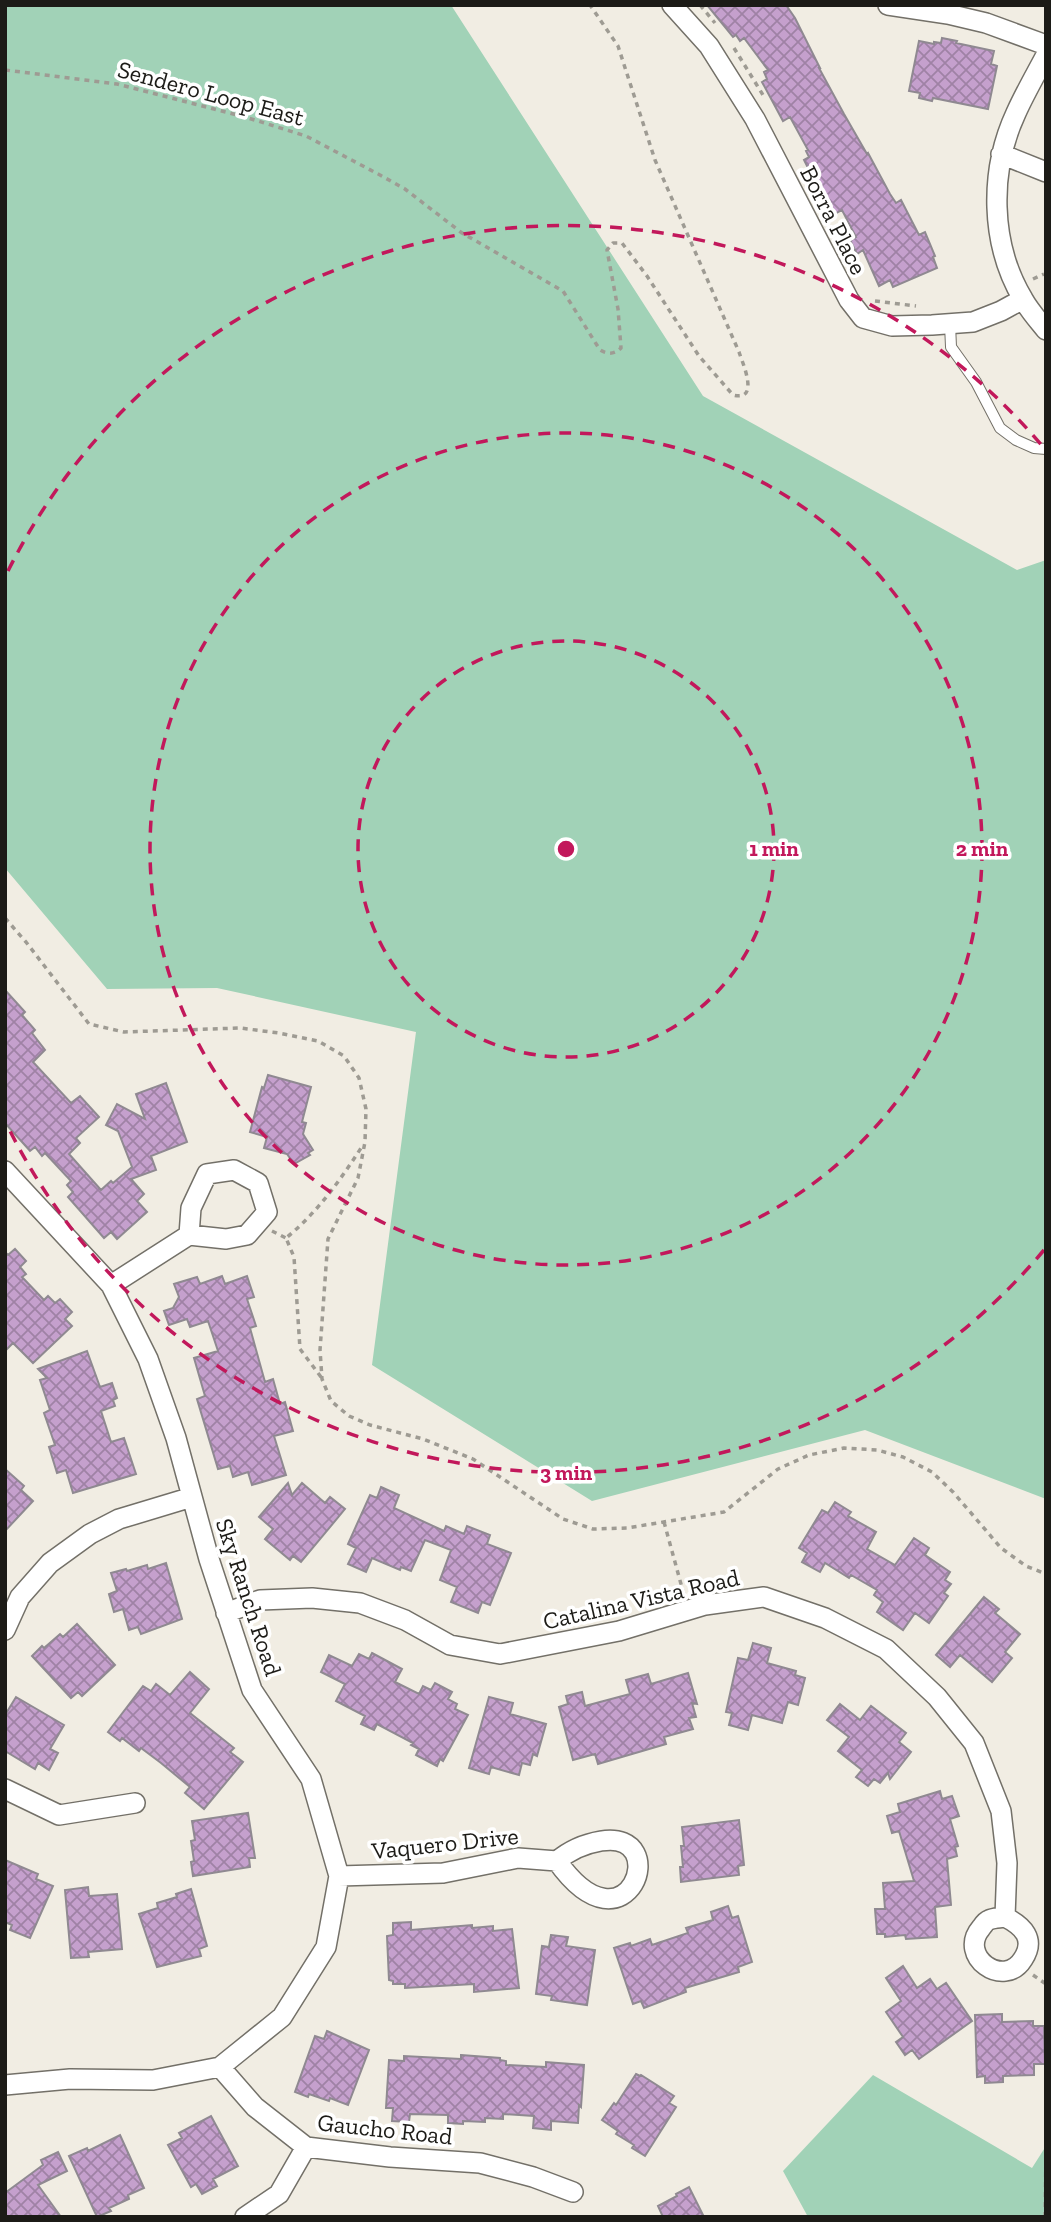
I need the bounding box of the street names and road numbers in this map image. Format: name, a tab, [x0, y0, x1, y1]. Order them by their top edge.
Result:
street label: Sendero Loop East	[115, 54, 307, 132]
street label: Borra Place	[794, 161, 874, 279]
street label: Sky Ranch Road	[210, 1515, 288, 1679]
street label: Catalina Vista Road	[540, 1562, 742, 1636]
street label: Vaquero Drive	[369, 1821, 520, 1865]
street label: Gaucho Road	[316, 2107, 454, 2151]

